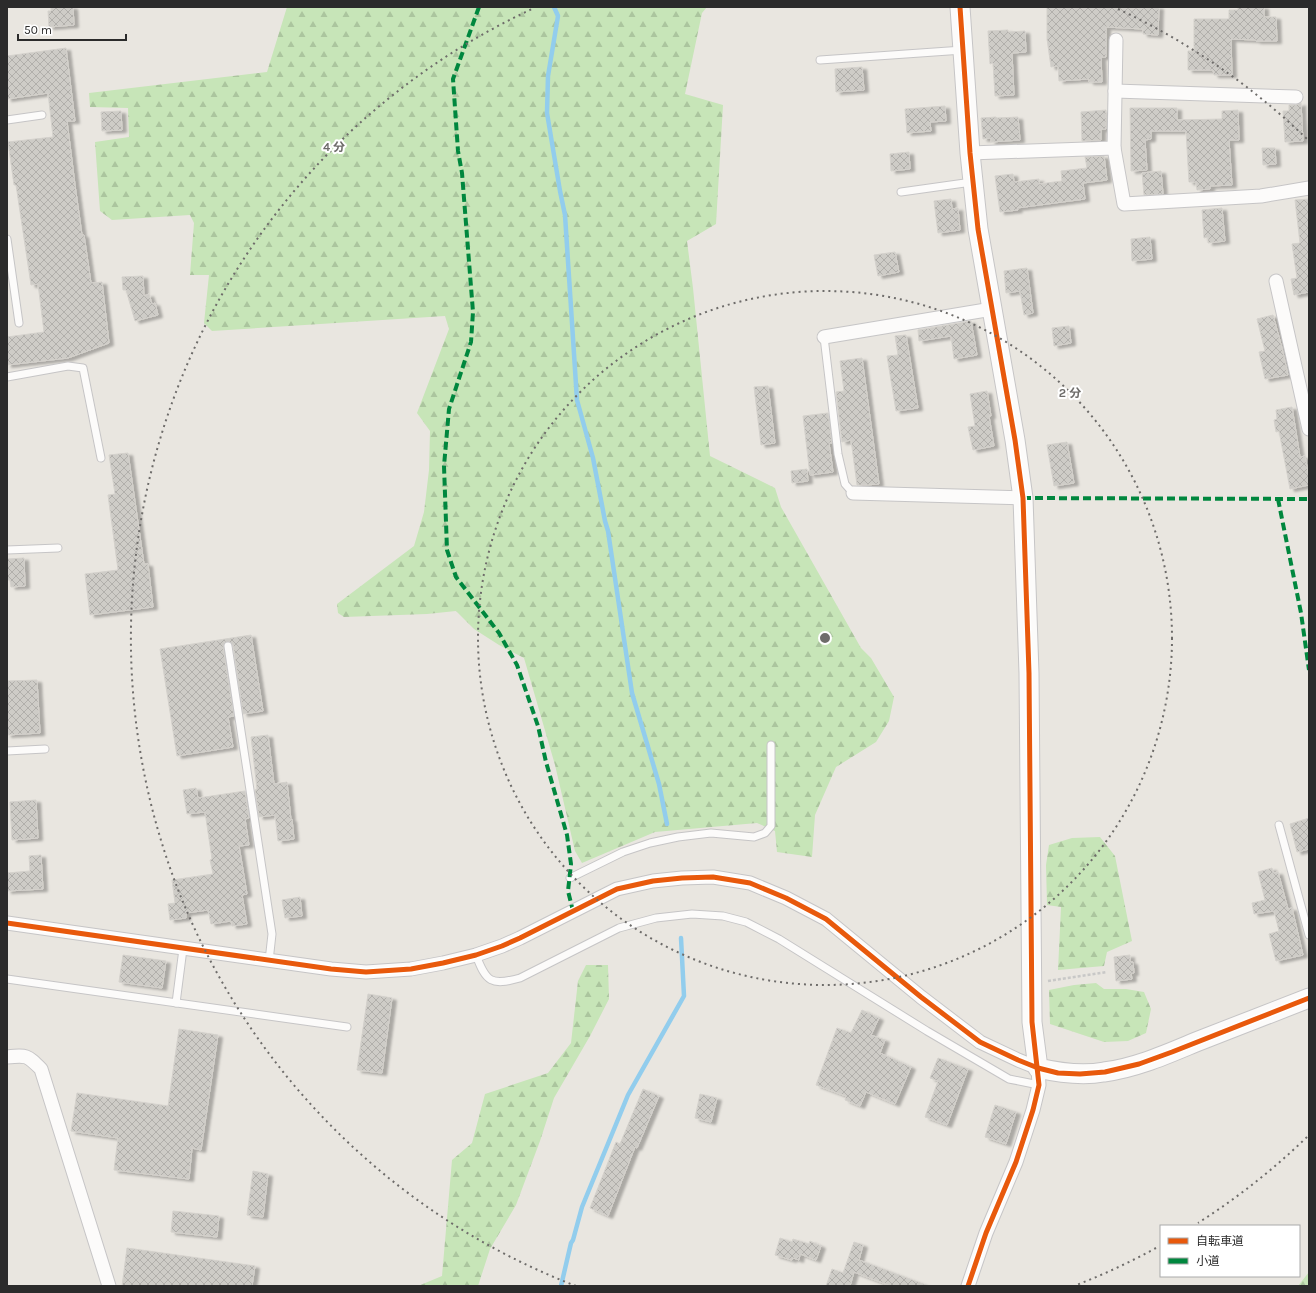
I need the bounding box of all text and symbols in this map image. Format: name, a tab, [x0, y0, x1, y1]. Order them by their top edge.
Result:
scale bar	[18, 16, 126, 42]
text: 50 m	[24, 23, 52, 37]
text: 4 分	[323, 140, 345, 154]
text: 2 分	[1059, 386, 1081, 400]
centre of rings	[818, 631, 832, 645]
legend	[1160, 1225, 1300, 1277]
text: 自転車道	[1196, 1234, 1244, 1248]
text: 小道	[1196, 1254, 1220, 1268]

